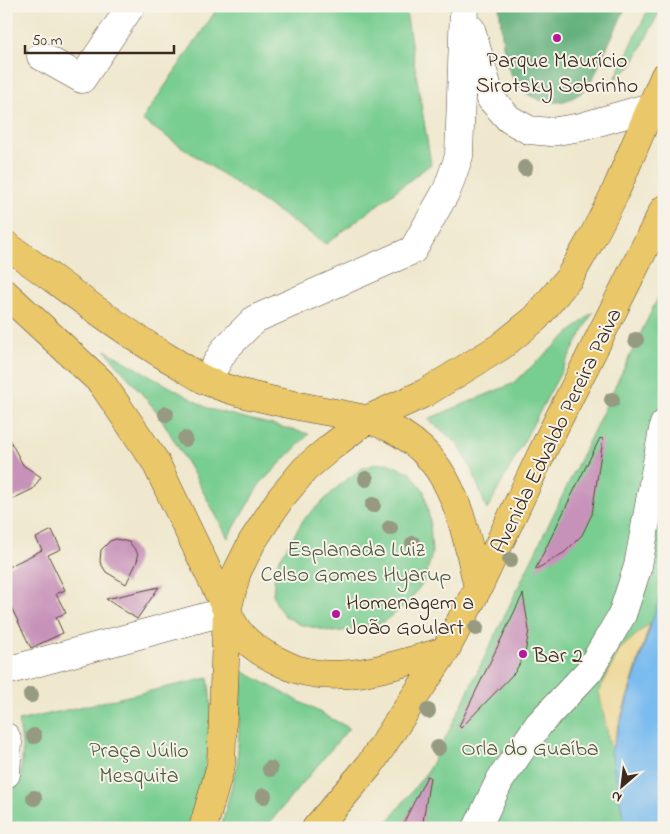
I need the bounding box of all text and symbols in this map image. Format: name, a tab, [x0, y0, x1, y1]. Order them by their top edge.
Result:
scale bar	[25, 22, 174, 54]
text: 50 m	[32, 30, 63, 52]
marker: Parque Maurício Sirotsky Sobrinho	[551, 32, 563, 44]
place label: Parque Maurício Sirotsky Sobrinho	[476, 46, 638, 104]
street label: Avenida Edvaldo Pereira Paiva	[484, 303, 631, 560]
park label: Esplanada Luiz Celso Gomes Hyarup	[261, 535, 451, 593]
place label: Homenagem a João Goulart	[346, 588, 474, 645]
marker: Homenagem a João Goulart	[330, 608, 342, 620]
place label: Bar 2	[532, 641, 583, 673]
marker: Bar 2	[517, 648, 529, 660]
park label: Orla do Guaíba	[461, 734, 599, 766]
park label: Praça Júlio Mesquita	[89, 736, 189, 793]
north arrow	[598, 762, 648, 812]
text: N	[607, 785, 626, 808]

